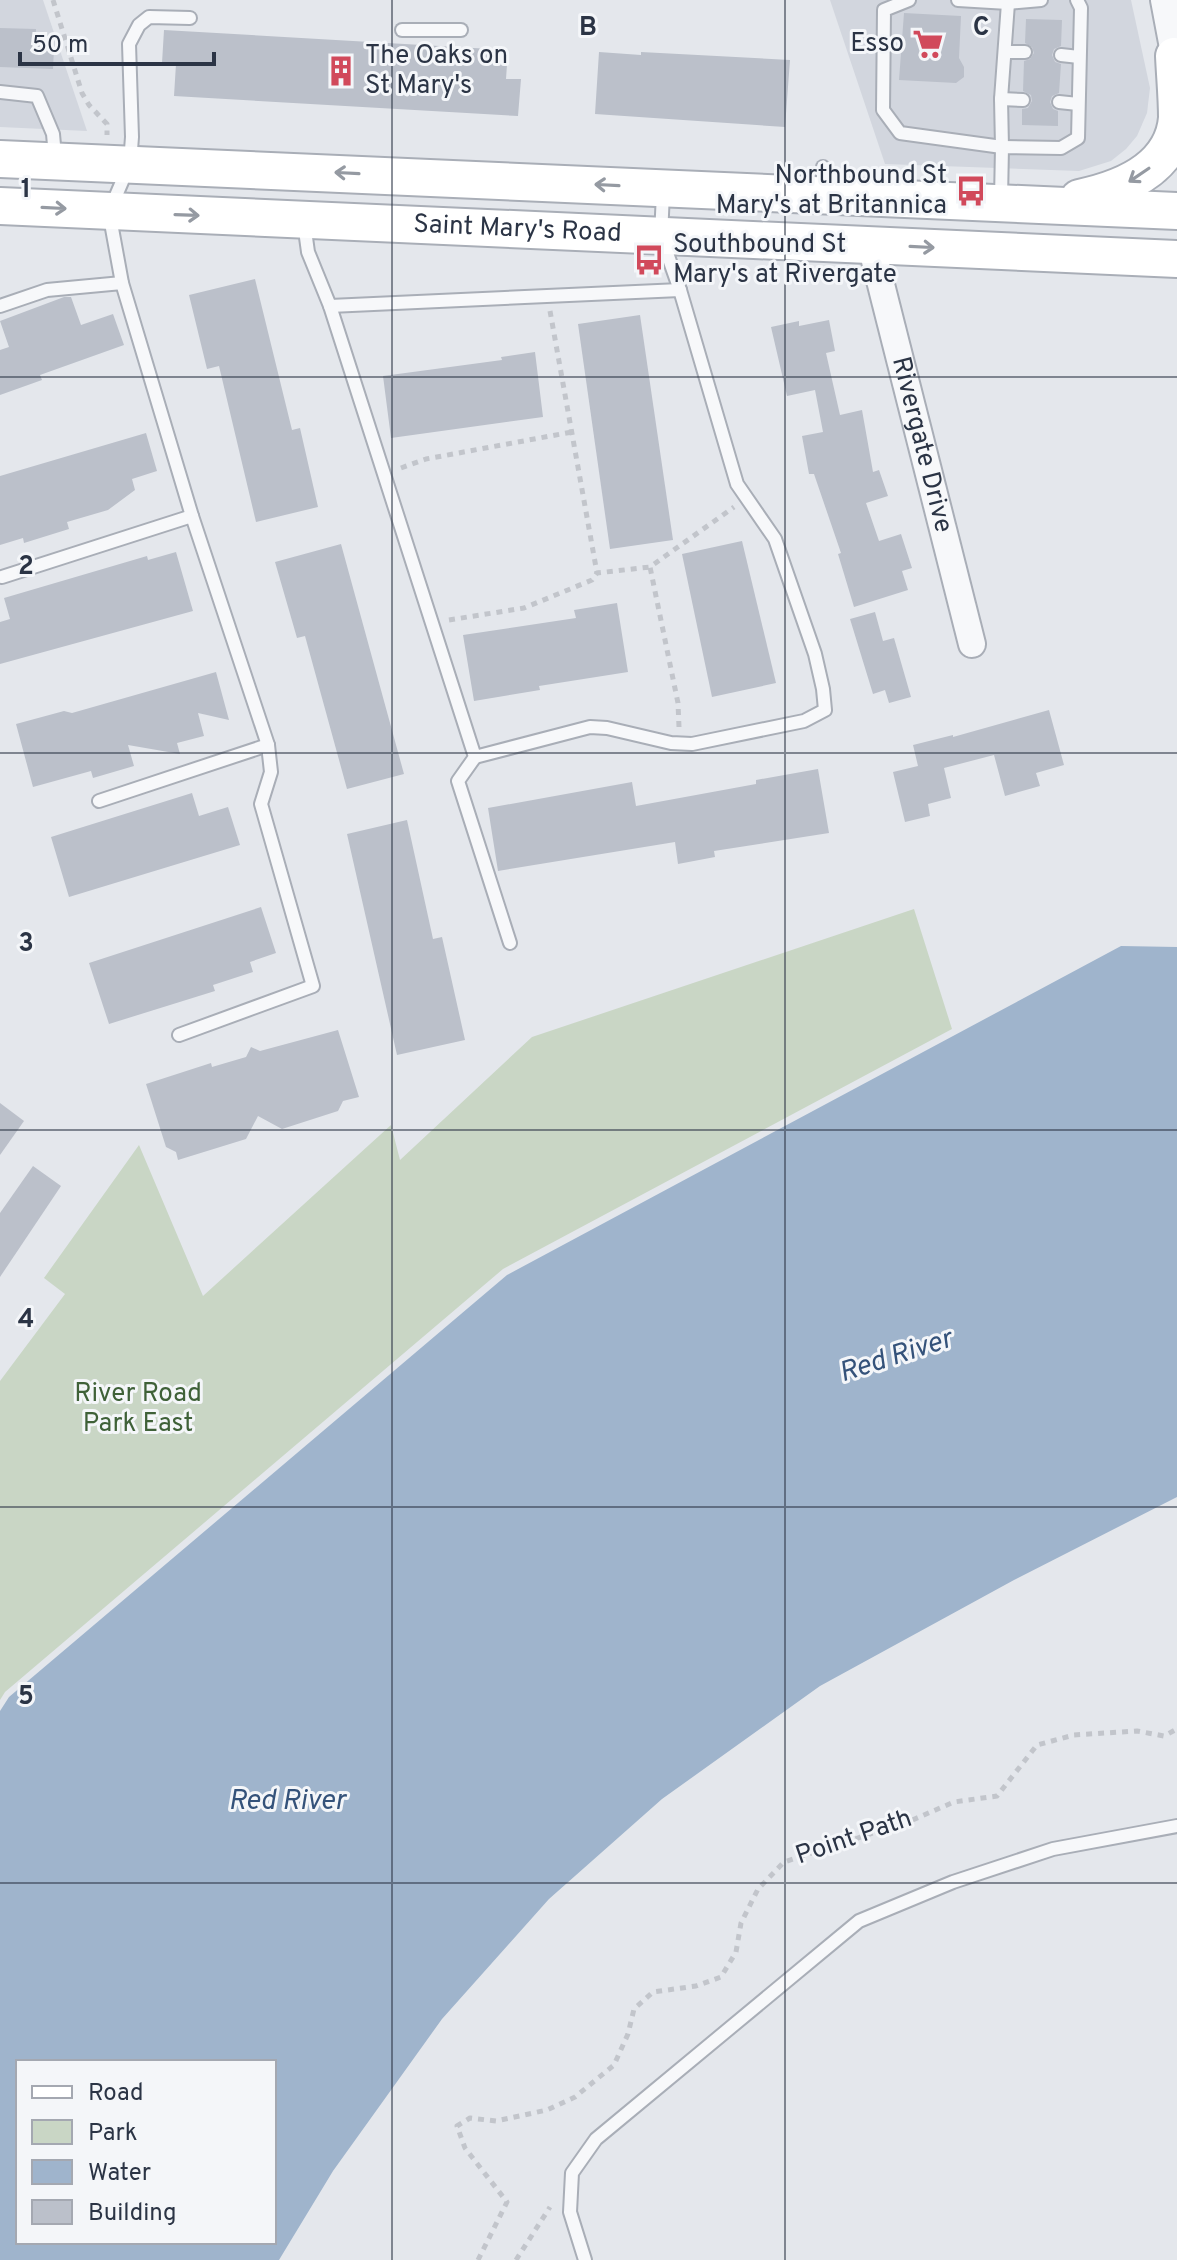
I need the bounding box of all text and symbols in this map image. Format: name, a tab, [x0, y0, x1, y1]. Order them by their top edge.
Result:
text: B	[579, 12, 597, 45]
text: C	[973, 12, 989, 45]
scale bar	[20, 16, 214, 66]
supermarket icon: Esso	[911, 27, 945, 61]
place label: Esso	[850, 28, 904, 61]
text: 50 m	[32, 31, 88, 61]
place label: The Oaks on St Mary's	[365, 40, 508, 103]
building icon: The Oaks on St Mary's	[324, 54, 358, 88]
place label: Northbound St Mary's at Britannica	[716, 160, 947, 223]
one-way arrow	[334, 165, 361, 180]
one-way arrow	[1128, 167, 1150, 184]
text: 1	[21, 174, 31, 207]
bus stop icon: Northbound St Mary's at Britannica	[954, 174, 988, 208]
one-way arrow	[594, 177, 621, 192]
one-way arrow	[40, 201, 67, 216]
one-way arrow	[173, 207, 200, 222]
street label: Saint Mary's Road	[413, 208, 622, 250]
place label: Southbound St Mary's at Rivergate	[673, 229, 897, 292]
one-way arrow	[908, 240, 935, 255]
bus stop icon: Southbound St Mary's at Rivergate	[632, 243, 666, 277]
street label: Rivergate Drive	[883, 353, 960, 536]
text: 2	[18, 551, 34, 584]
text: 3	[18, 928, 34, 961]
text: 4	[18, 1304, 34, 1337]
water label: Red River	[835, 1321, 959, 1392]
park label: River Road Park East	[74, 1378, 202, 1441]
text: 5	[18, 1681, 34, 1714]
water label: Red River	[229, 1784, 348, 1820]
street label: Point Path	[791, 1803, 917, 1873]
legend	[16, 2060, 276, 2244]
text: Road	[88, 2079, 144, 2109]
text: Park	[88, 2119, 138, 2149]
text: Water	[88, 2159, 151, 2189]
text: Building	[88, 2199, 177, 2229]

